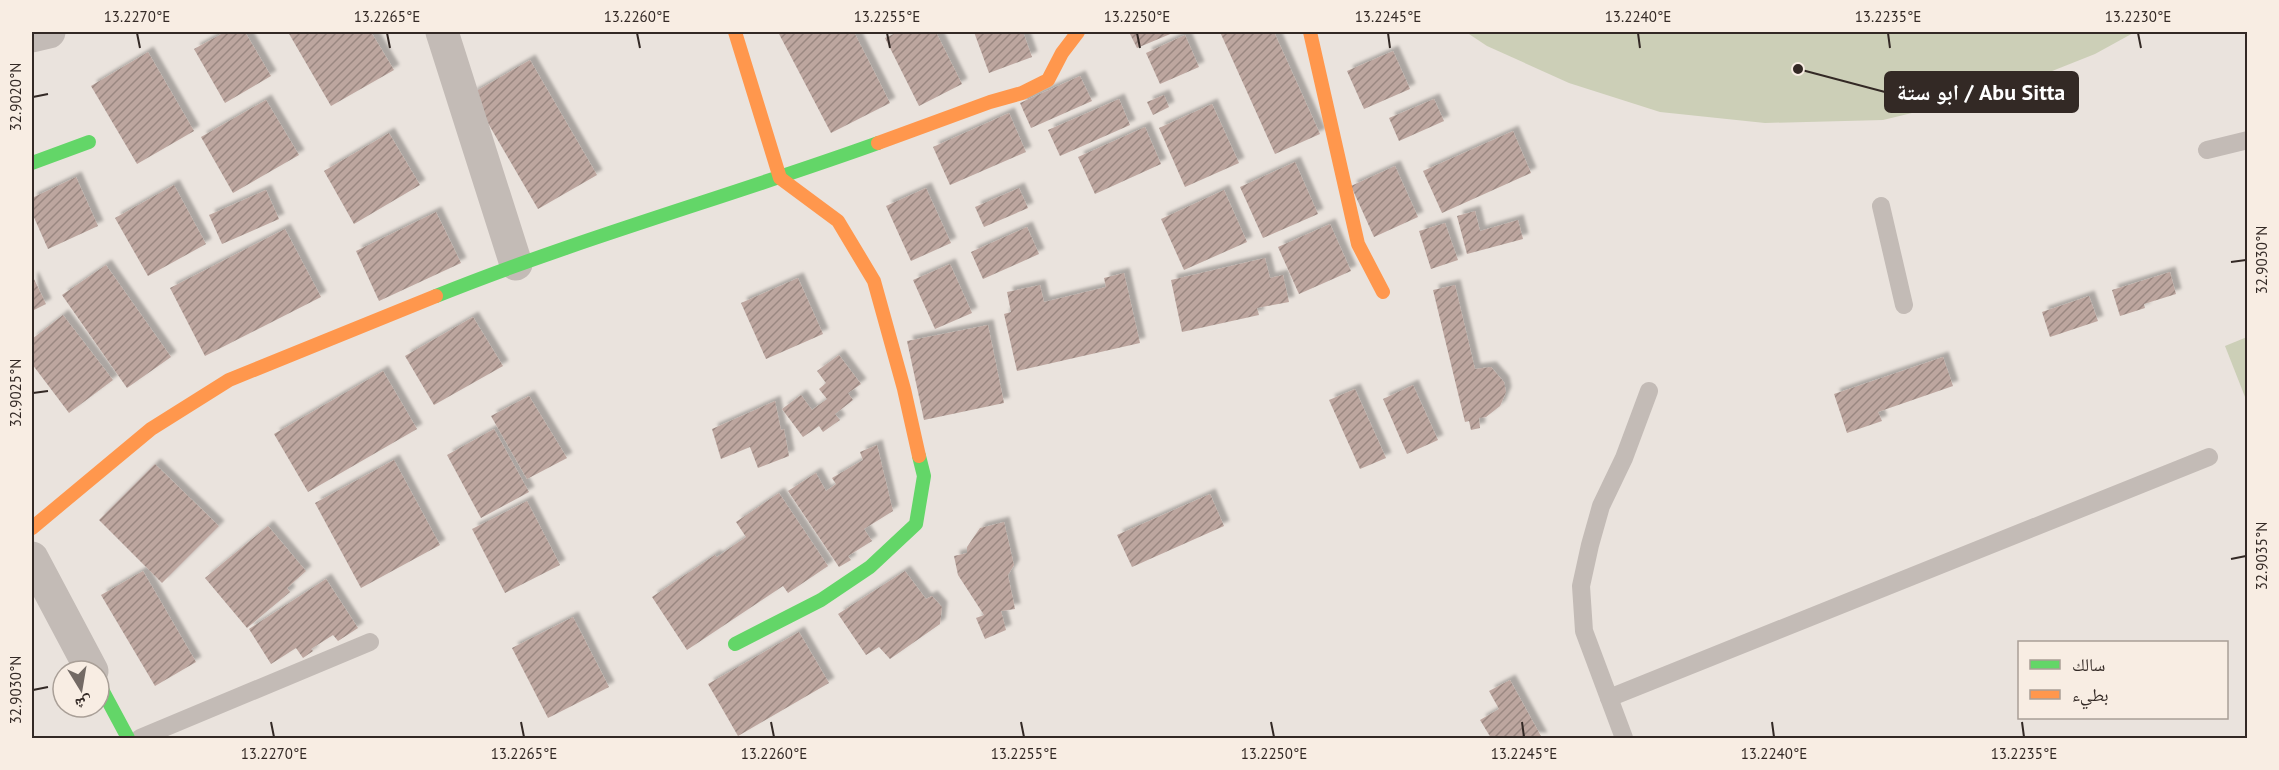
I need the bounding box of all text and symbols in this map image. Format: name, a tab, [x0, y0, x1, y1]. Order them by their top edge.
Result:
text: 13.2270°E	[104, 7, 170, 26]
text: 13.2265°E	[354, 7, 420, 26]
text: 13.2260°E	[604, 7, 670, 26]
text: 13.2255°E	[854, 7, 920, 26]
text: 13.2250°E	[1104, 7, 1170, 26]
text: 13.2245°E	[1355, 7, 1421, 26]
text: 13.2240°E	[1605, 7, 1671, 26]
text: 13.2235°E	[1855, 7, 1921, 26]
text: 13.2230°E	[2105, 7, 2171, 26]
text: 32.9020°N	[6, 63, 25, 131]
callout: ابو ستة / Abu Sitta	[1885, 72, 2078, 112]
text: ابو ستة / Abu Sitta	[1897, 78, 2065, 106]
text: 32.9030°N	[2252, 226, 2271, 294]
text: 32.9025°N	[6, 359, 25, 427]
text: 32.9035°N	[2252, 522, 2271, 590]
legend	[2018, 641, 2228, 719]
text: سالك	[2072, 653, 2105, 676]
text: 32.9030°N	[6, 656, 25, 724]
north arrow	[51, 659, 111, 719]
text: بطيء	[2072, 683, 2109, 710]
text: ش	[74, 692, 94, 715]
text: 13.2270°E	[241, 744, 307, 763]
text: 13.2265°E	[491, 744, 557, 763]
text: 13.2260°E	[741, 744, 807, 763]
text: 13.2255°E	[991, 744, 1057, 763]
text: 13.2250°E	[1241, 744, 1307, 763]
text: 13.2245°E	[1491, 744, 1557, 763]
text: 13.2240°E	[1741, 744, 1807, 763]
text: 13.2235°E	[1991, 744, 2057, 763]

